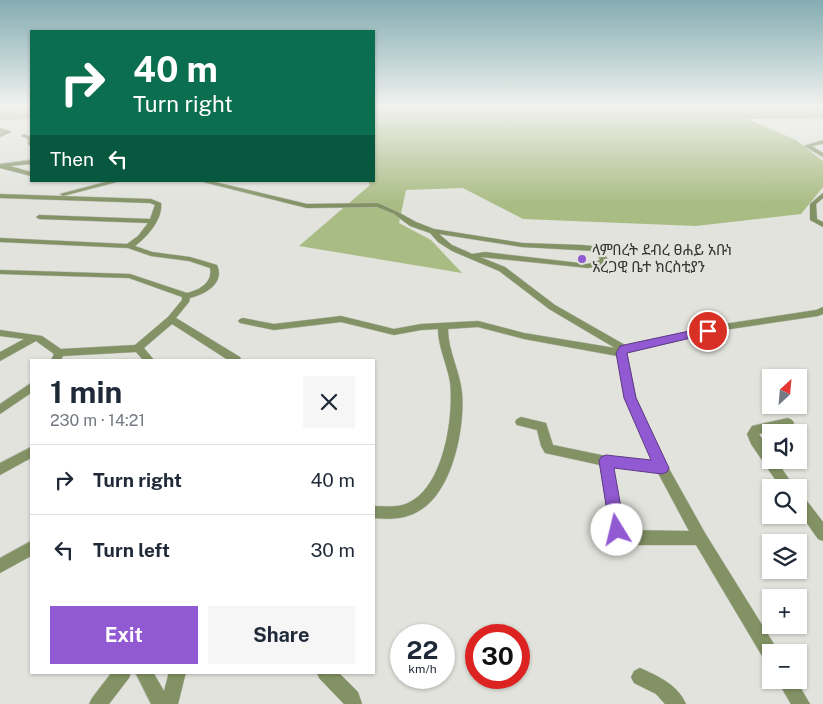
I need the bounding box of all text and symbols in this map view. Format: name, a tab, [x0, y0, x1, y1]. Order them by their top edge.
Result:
text: 40 m	[133, 49, 218, 90]
icon: right	[50, 50, 115, 115]
text: Turn right	[133, 91, 233, 117]
icon: left	[104, 145, 132, 173]
text: Then	[50, 148, 94, 170]
place label: ላምበረት ደብረ ፀሐይ አቡነ አረጋዊ ቤተ ክርስቲያን	[592, 241, 732, 275]
marker: ላምበረት ደብረ ፀሐይ አቡነ አረጋዊ ቤተ ክርስቲያን	[576, 253, 588, 265]
pin	[687, 310, 729, 352]
icon: arrive	[694, 317, 722, 345]
north arrow	[762, 369, 808, 414]
map controls	[762, 369, 807, 689]
text: 1 min	[50, 374, 122, 410]
button: close	[303, 376, 355, 428]
text: 230 m · 14:21	[50, 411, 145, 430]
button: sound	[762, 424, 807, 469]
icon: right	[50, 466, 78, 494]
text: Turn right	[93, 469, 182, 491]
text: 40 m	[310, 469, 355, 491]
button: search	[762, 479, 807, 524]
position arrow	[590, 503, 642, 555]
button: layers	[762, 534, 807, 579]
icon: left	[50, 536, 78, 564]
text: Turn left	[93, 539, 170, 561]
text: 30 m	[310, 539, 355, 561]
button: +	[762, 589, 807, 634]
button: Exit	[50, 606, 198, 664]
button: Share	[208, 606, 355, 664]
speed limit sign: 30	[465, 624, 530, 689]
text: 22	[407, 635, 438, 665]
button: −	[762, 644, 807, 689]
text: km/h	[408, 662, 437, 676]

